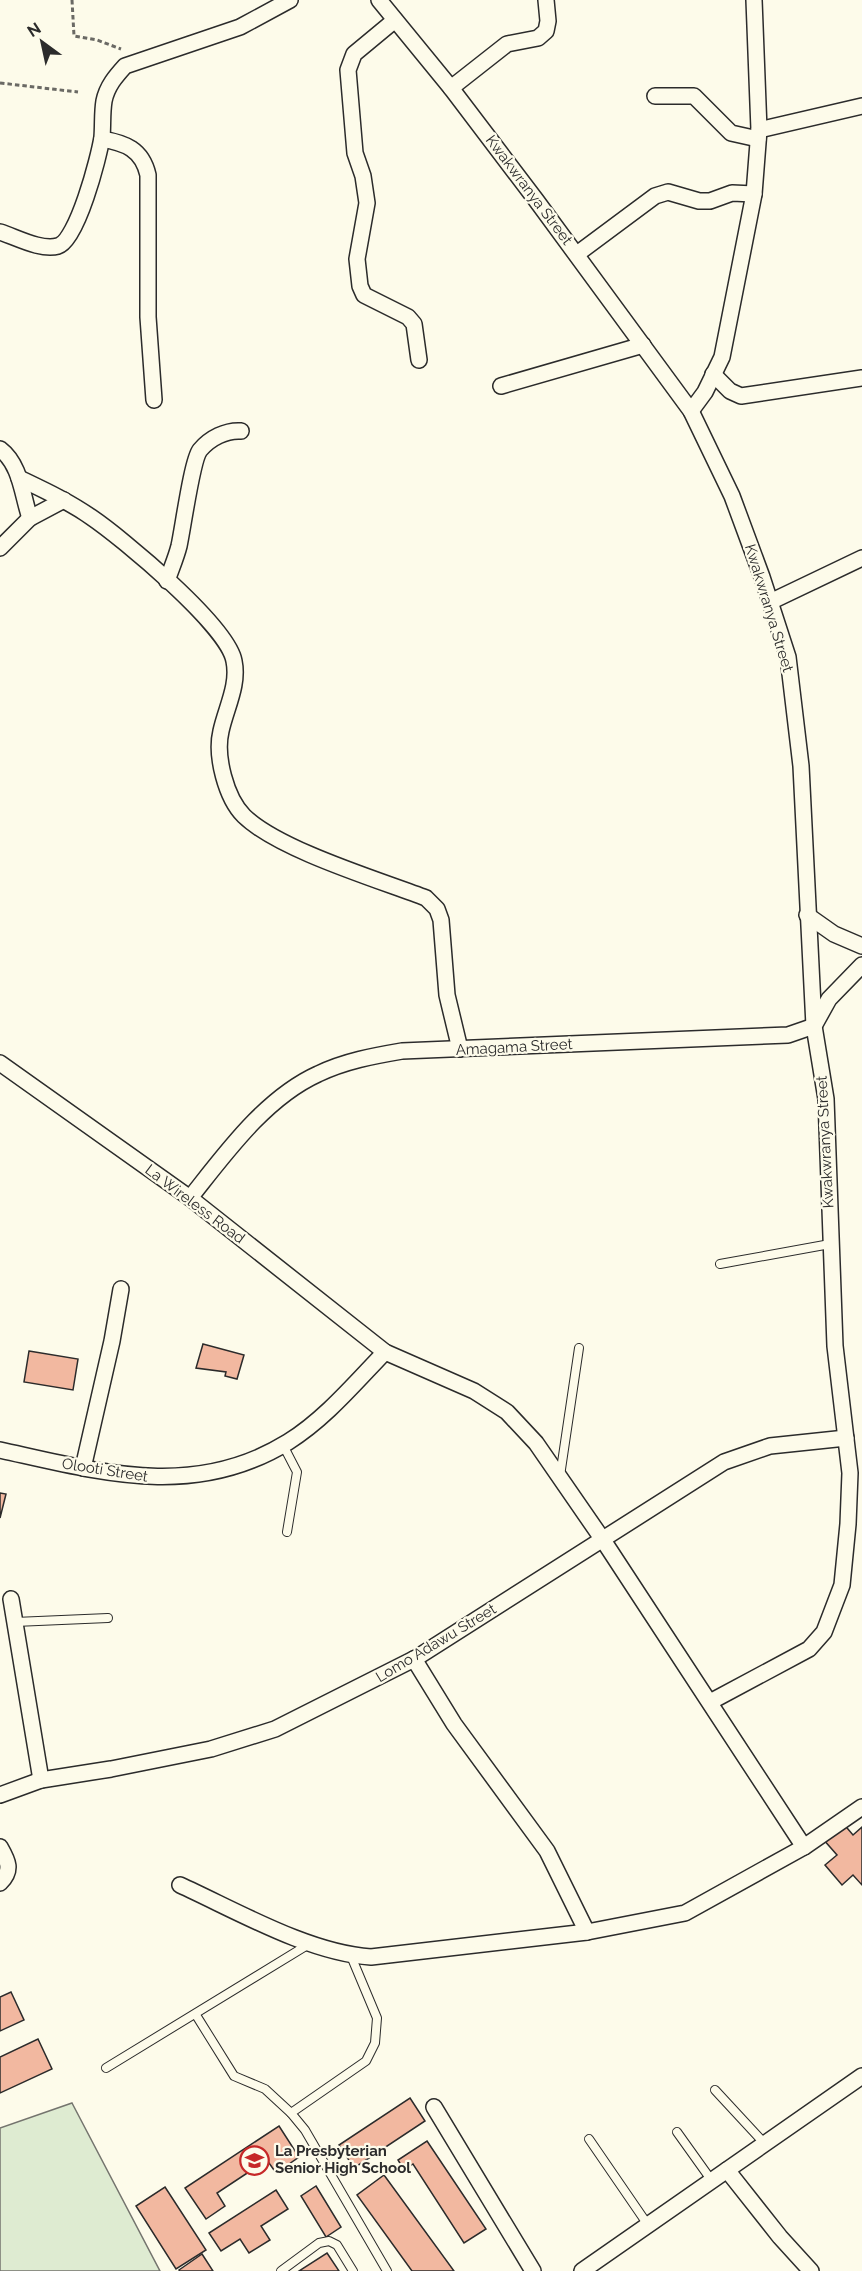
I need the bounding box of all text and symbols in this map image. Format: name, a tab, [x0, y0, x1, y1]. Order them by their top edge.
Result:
north arrow	[12, 12, 72, 72]
text: N	[24, 19, 44, 41]
street label: Kwakwranya Street	[482, 131, 576, 249]
street label: Kwakwranya Street	[741, 542, 797, 674]
street label: Amagama Street	[455, 1035, 573, 1059]
street label: Kwakwranya Street	[813, 1075, 837, 1209]
street label: La Wireless Road	[142, 1161, 248, 1247]
street label: Olooti Street	[61, 1454, 149, 1486]
street label: Lomo Adawu Street	[373, 1600, 499, 1686]
place label: La Presbyterian Senior High School	[275, 2142, 411, 2177]
school or university icon: La Presbyterian Senior High School	[238, 2144, 270, 2176]

